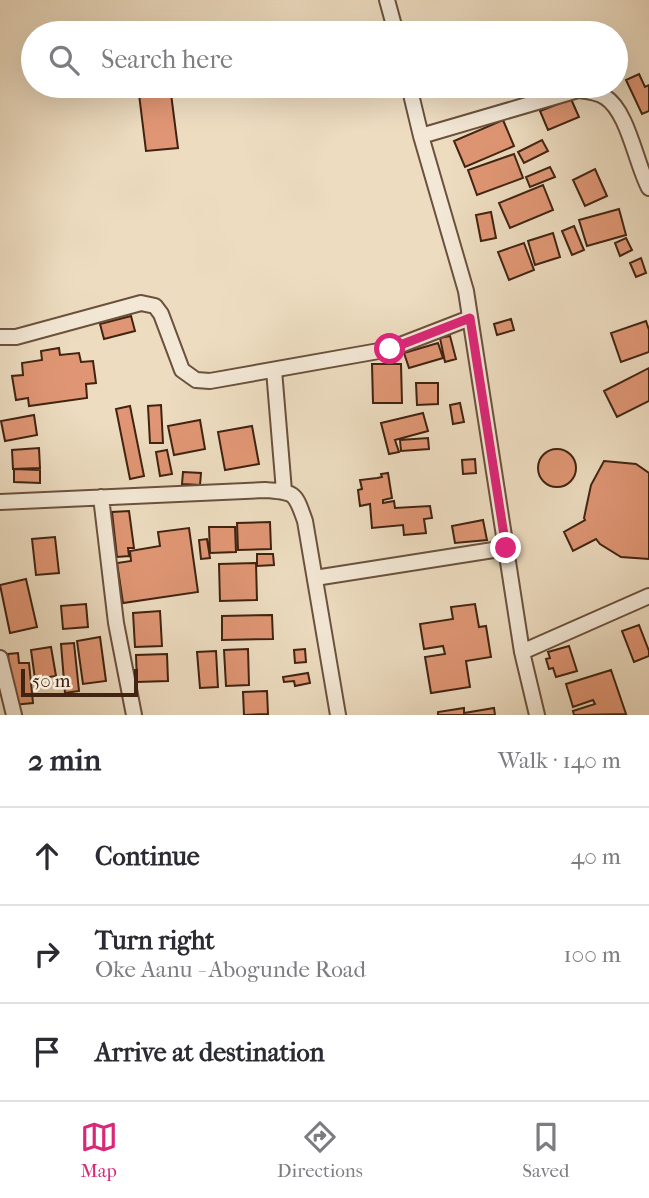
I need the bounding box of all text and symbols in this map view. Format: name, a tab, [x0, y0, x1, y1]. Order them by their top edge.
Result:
search box	[21, 21, 628, 98]
icon: search	[45, 41, 83, 79]
text: Search here	[101, 44, 233, 75]
route start	[374, 333, 405, 364]
route end	[490, 532, 521, 563]
scale bar	[21, 666, 138, 698]
text: 50 m	[32, 670, 71, 692]
text: 2 min	[28, 743, 101, 778]
text: Walk · 140 m	[498, 747, 621, 774]
icon: ahead	[28, 837, 66, 875]
text: Continue	[95, 841, 200, 872]
text: 40 m	[571, 843, 621, 870]
text: Turn right	[95, 925, 215, 956]
icon: right	[28, 935, 66, 973]
text: 100 m	[563, 941, 621, 968]
text: Oke Aanu - Abogunde Road	[95, 956, 366, 983]
icon: arrive	[28, 1033, 66, 1071]
text: Arrive at destination	[95, 1037, 325, 1068]
tab: Map	[80, 1118, 118, 1182]
tab: Directions	[277, 1118, 363, 1182]
tab: Saved	[522, 1118, 569, 1182]

